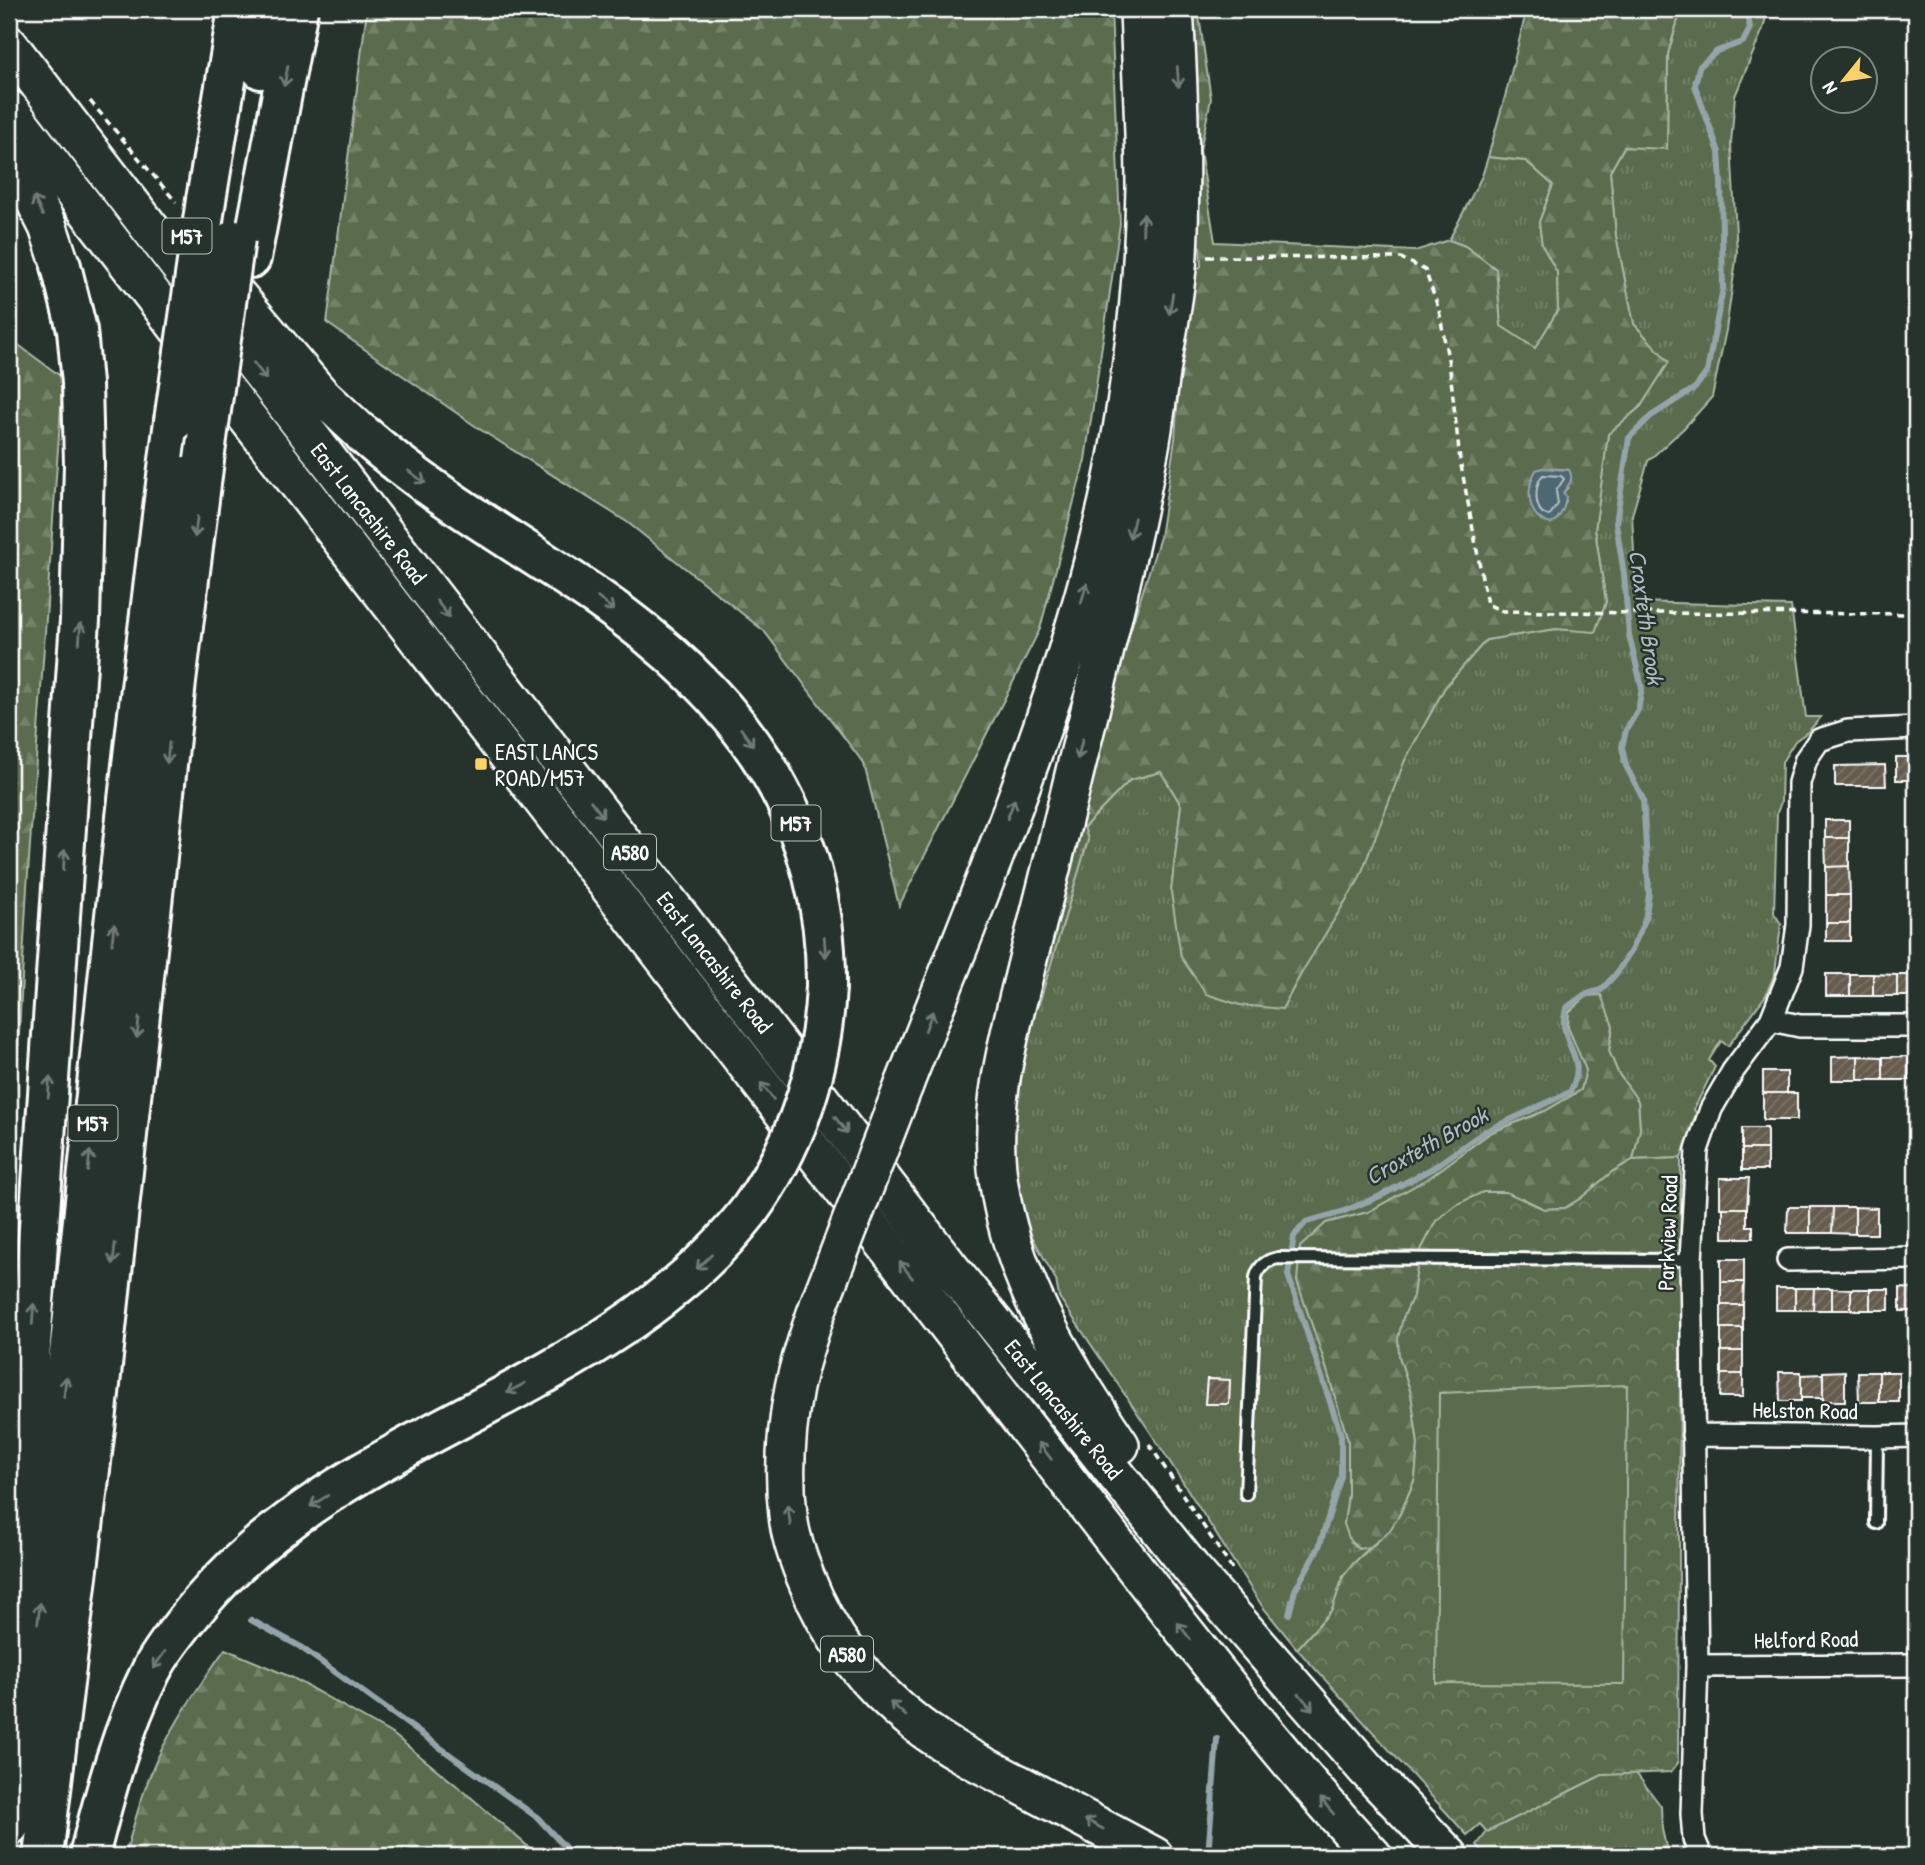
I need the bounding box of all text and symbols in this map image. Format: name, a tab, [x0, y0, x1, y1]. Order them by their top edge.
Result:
north arrow	[1810, 46, 1880, 116]
one-way arrow	[278, 64, 292, 87]
one-way arrow	[1172, 65, 1185, 88]
text: N	[1815, 78, 1843, 99]
one-way arrow	[31, 196, 44, 217]
one-way arrow	[1137, 213, 1150, 236]
road number: M57	[162, 218, 212, 254]
one-way arrow	[1165, 292, 1178, 315]
one-way arrow	[252, 361, 267, 380]
street label: East Lancashire Road	[304, 436, 434, 590]
one-way arrow	[408, 470, 426, 485]
one-way arrow	[189, 516, 202, 538]
one-way arrow	[1125, 516, 1139, 539]
water label: Croxteth Brook	[1622, 548, 1673, 688]
one-way arrow	[1079, 583, 1092, 605]
one-way arrow	[596, 597, 615, 612]
one-way arrow	[436, 600, 451, 618]
one-way arrow	[73, 622, 86, 645]
one-way arrow	[739, 727, 754, 746]
place label: EAST LANCS ROAD/M57	[495, 736, 599, 793]
one-way arrow	[1073, 737, 1086, 760]
one-way arrow	[162, 741, 175, 764]
marker: EAST LANCS ROAD/M57	[473, 756, 489, 772]
one-way arrow	[1006, 798, 1019, 820]
one-way arrow	[590, 799, 605, 818]
road number: M57	[772, 806, 820, 840]
road number: A580	[604, 834, 656, 870]
one-way arrow	[58, 849, 71, 872]
street label: East Lancashire Road	[650, 885, 780, 1039]
one-way arrow	[107, 923, 120, 946]
one-way arrow	[819, 935, 832, 958]
one-way arrow	[924, 1011, 937, 1032]
one-way arrow	[132, 1016, 145, 1039]
one-way arrow	[43, 1076, 56, 1099]
one-way arrow	[759, 1082, 774, 1100]
water label: Croxteth Brook	[1359, 1097, 1495, 1192]
road number: M57	[68, 1106, 118, 1140]
one-way arrow	[833, 1115, 848, 1134]
one-way arrow	[83, 1150, 96, 1172]
street label: Parkview Road	[1649, 1175, 1685, 1291]
one-way arrow	[107, 1242, 120, 1265]
one-way arrow	[696, 1253, 713, 1270]
one-way arrow	[899, 1262, 914, 1280]
one-way arrow	[27, 1303, 40, 1326]
street label: East Lancashire Road	[998, 1332, 1130, 1486]
one-way arrow	[59, 1376, 72, 1399]
one-way arrow	[507, 1382, 527, 1396]
street label: Helston Road	[1752, 1394, 1858, 1426]
one-way arrow	[1037, 1442, 1052, 1461]
one-way arrow	[310, 1494, 329, 1509]
one-way arrow	[782, 1504, 795, 1527]
one-way arrow	[33, 1602, 46, 1625]
one-way arrow	[1177, 1622, 1192, 1640]
street label: Helford Road	[1754, 1623, 1858, 1655]
road number: A580	[821, 1636, 873, 1672]
one-way arrow	[152, 1650, 166, 1669]
one-way arrow	[1298, 1692, 1314, 1710]
one-way arrow	[890, 1701, 908, 1717]
one-way arrow	[1319, 1797, 1335, 1815]
one-way arrow	[1084, 1817, 1105, 1830]

